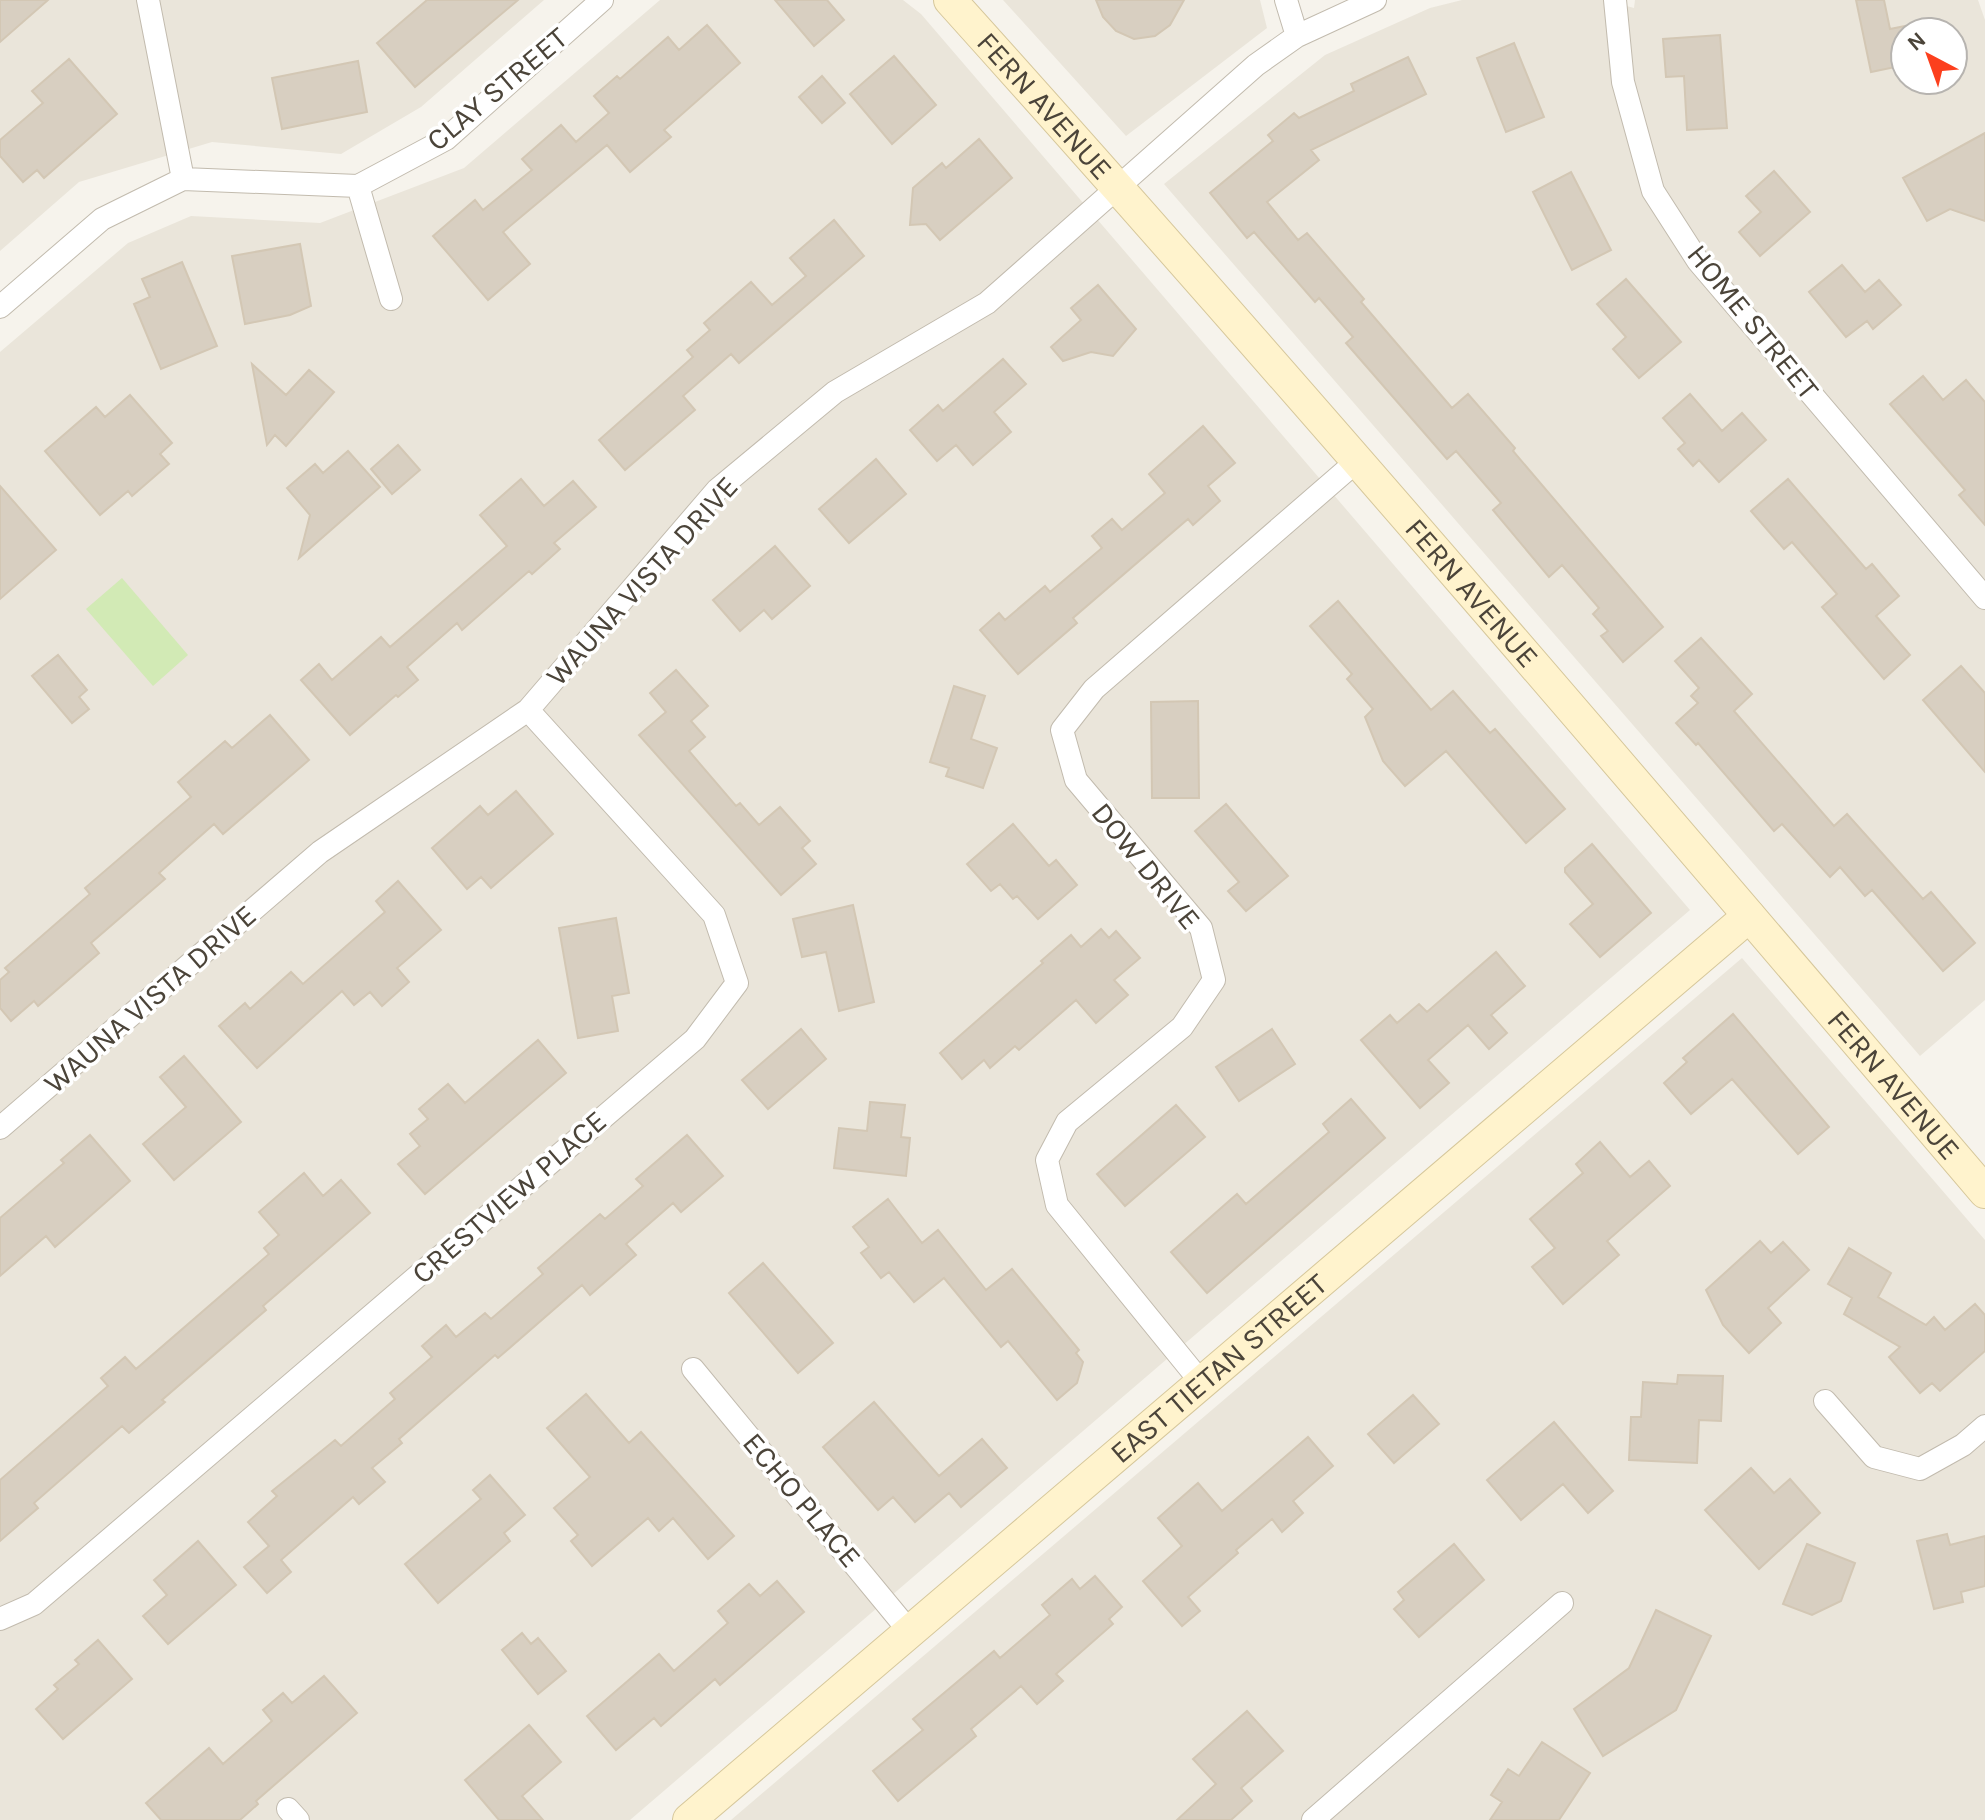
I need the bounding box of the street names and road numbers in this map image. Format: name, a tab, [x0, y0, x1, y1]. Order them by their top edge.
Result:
street label: CLAY STREET	[419, 20, 575, 158]
street label: FERN AVENUE	[969, 24, 1120, 187]
street label: HOME STREET	[1680, 237, 1826, 407]
street label: WAUNA VISTA DRIVE	[538, 469, 746, 693]
street label: FERN AVENUE	[1398, 511, 1546, 675]
street label: DOW DRIVE	[1084, 795, 1208, 937]
street label: WAUNA VISTA DRIVE	[37, 897, 263, 1101]
street label: FERN AVENUE	[1820, 1003, 1968, 1167]
street label: CRESTVIEW PLACE	[404, 1103, 614, 1291]
street label: EAST TIETAN STREET	[1103, 1266, 1334, 1471]
street label: ECHO PLACE	[735, 1425, 869, 1575]

